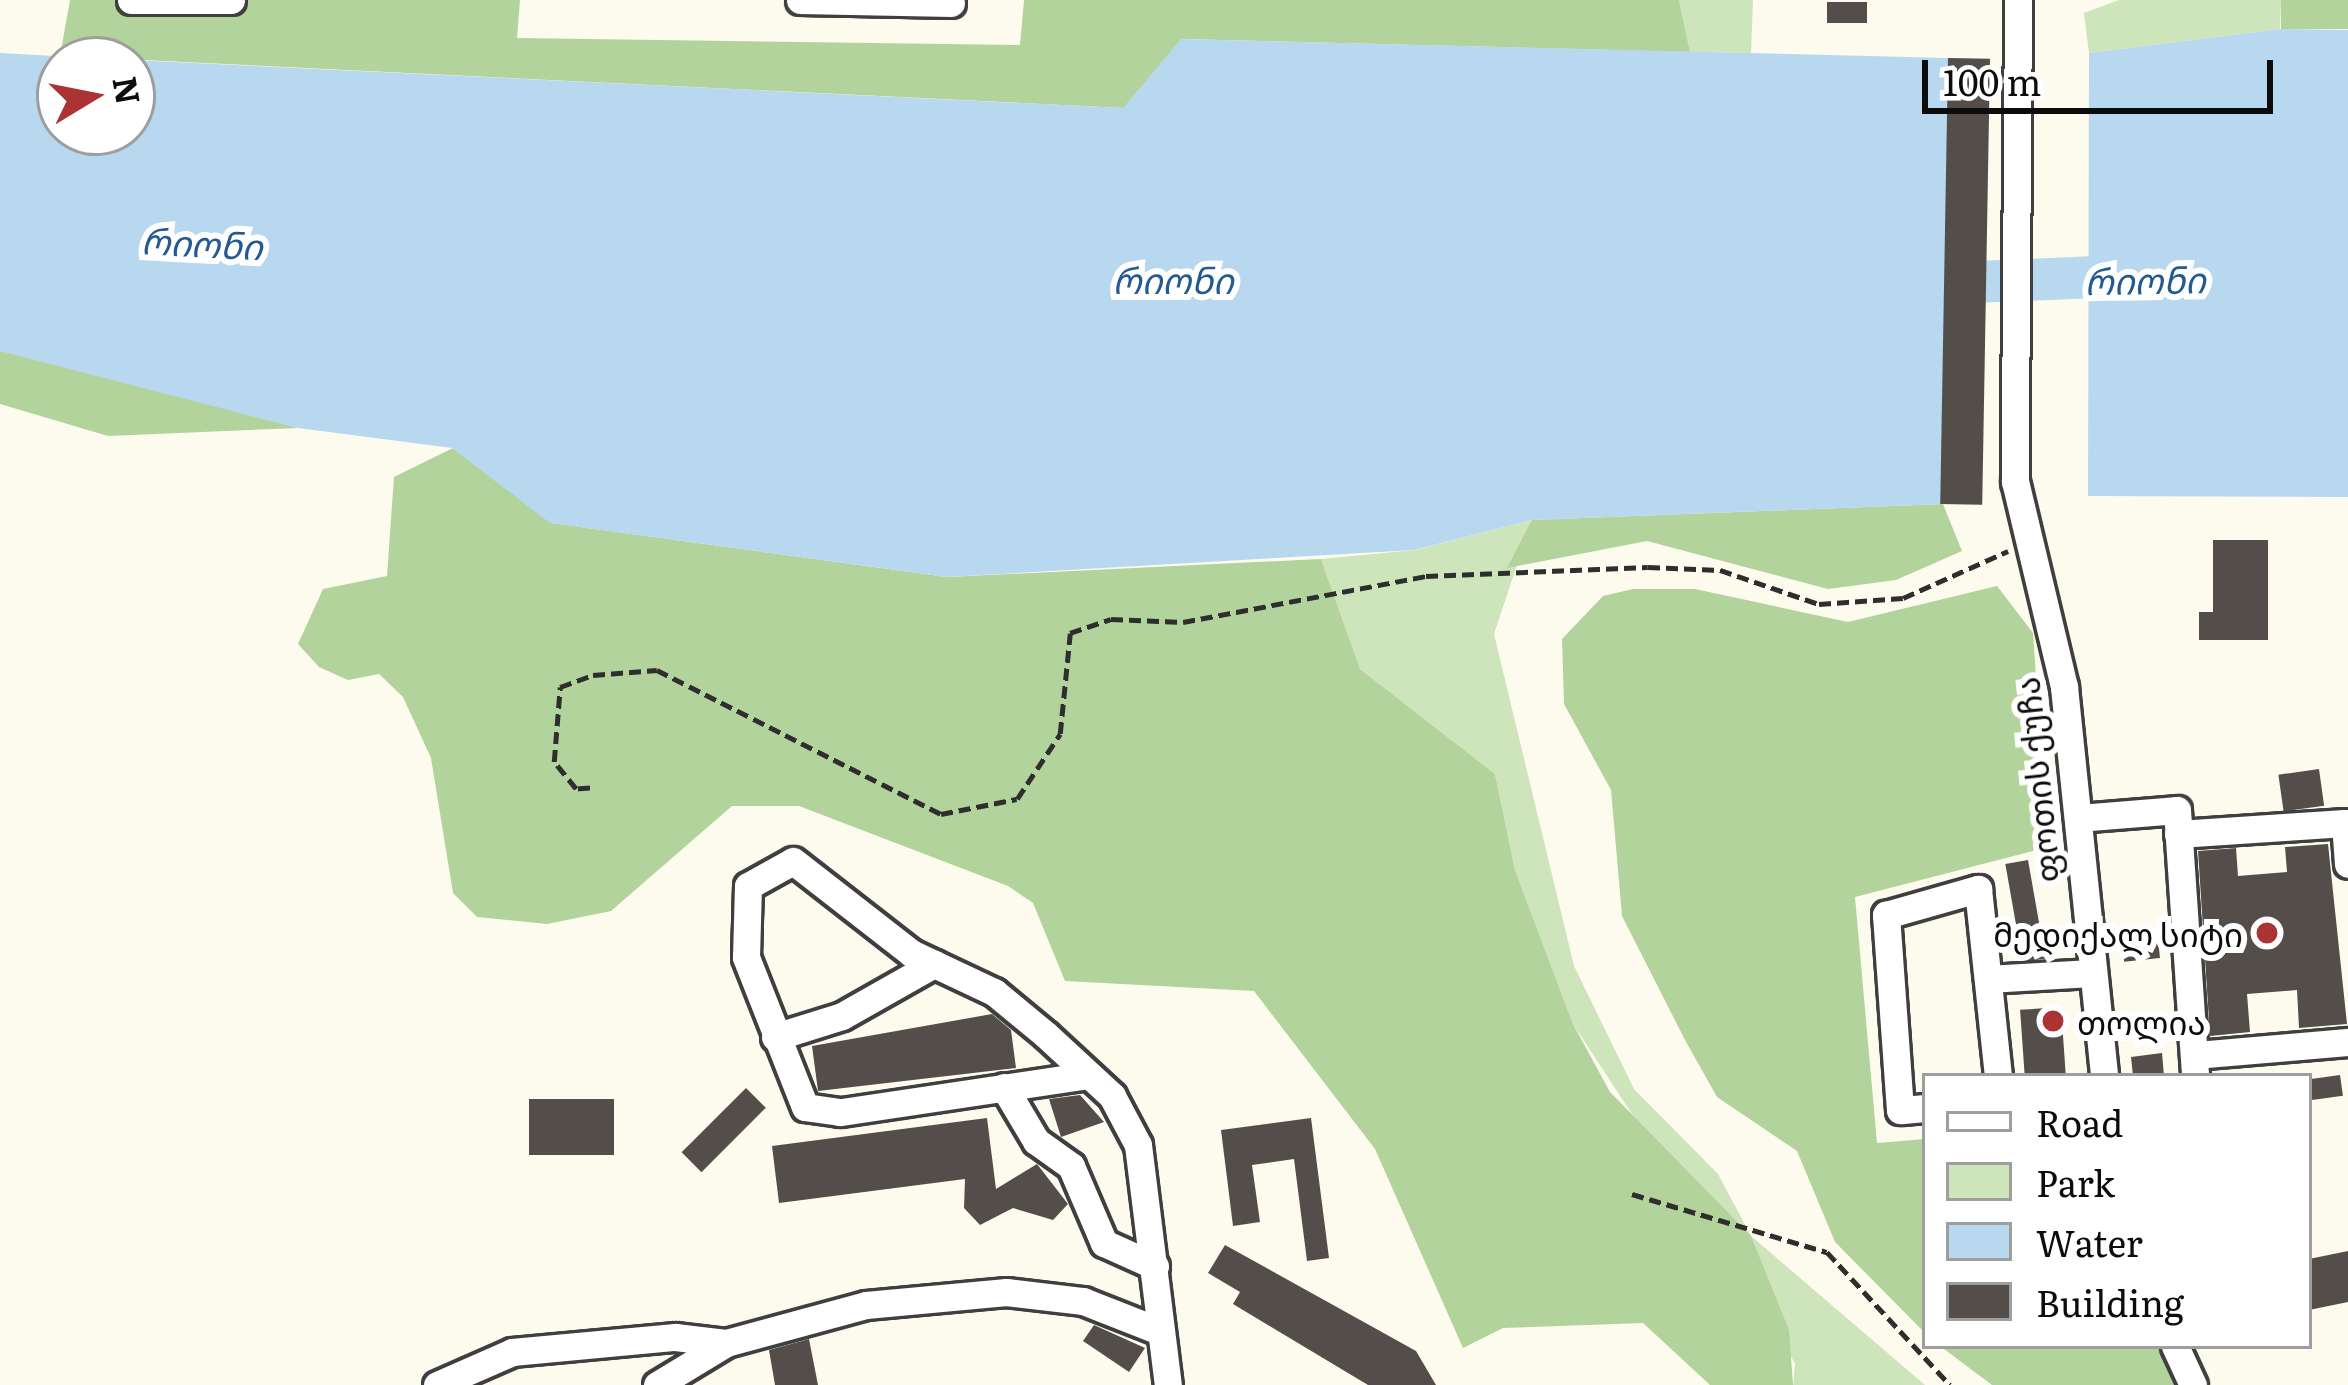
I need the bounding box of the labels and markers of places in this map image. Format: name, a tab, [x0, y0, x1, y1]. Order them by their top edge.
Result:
place label: მედიქალ სიტი	[1993, 913, 2243, 953]
marker: მედიქალ სიტი	[2254, 920, 2280, 946]
place label: თოლია	[2077, 1001, 2206, 1041]
marker: თოლია	[2040, 1008, 2066, 1034]

